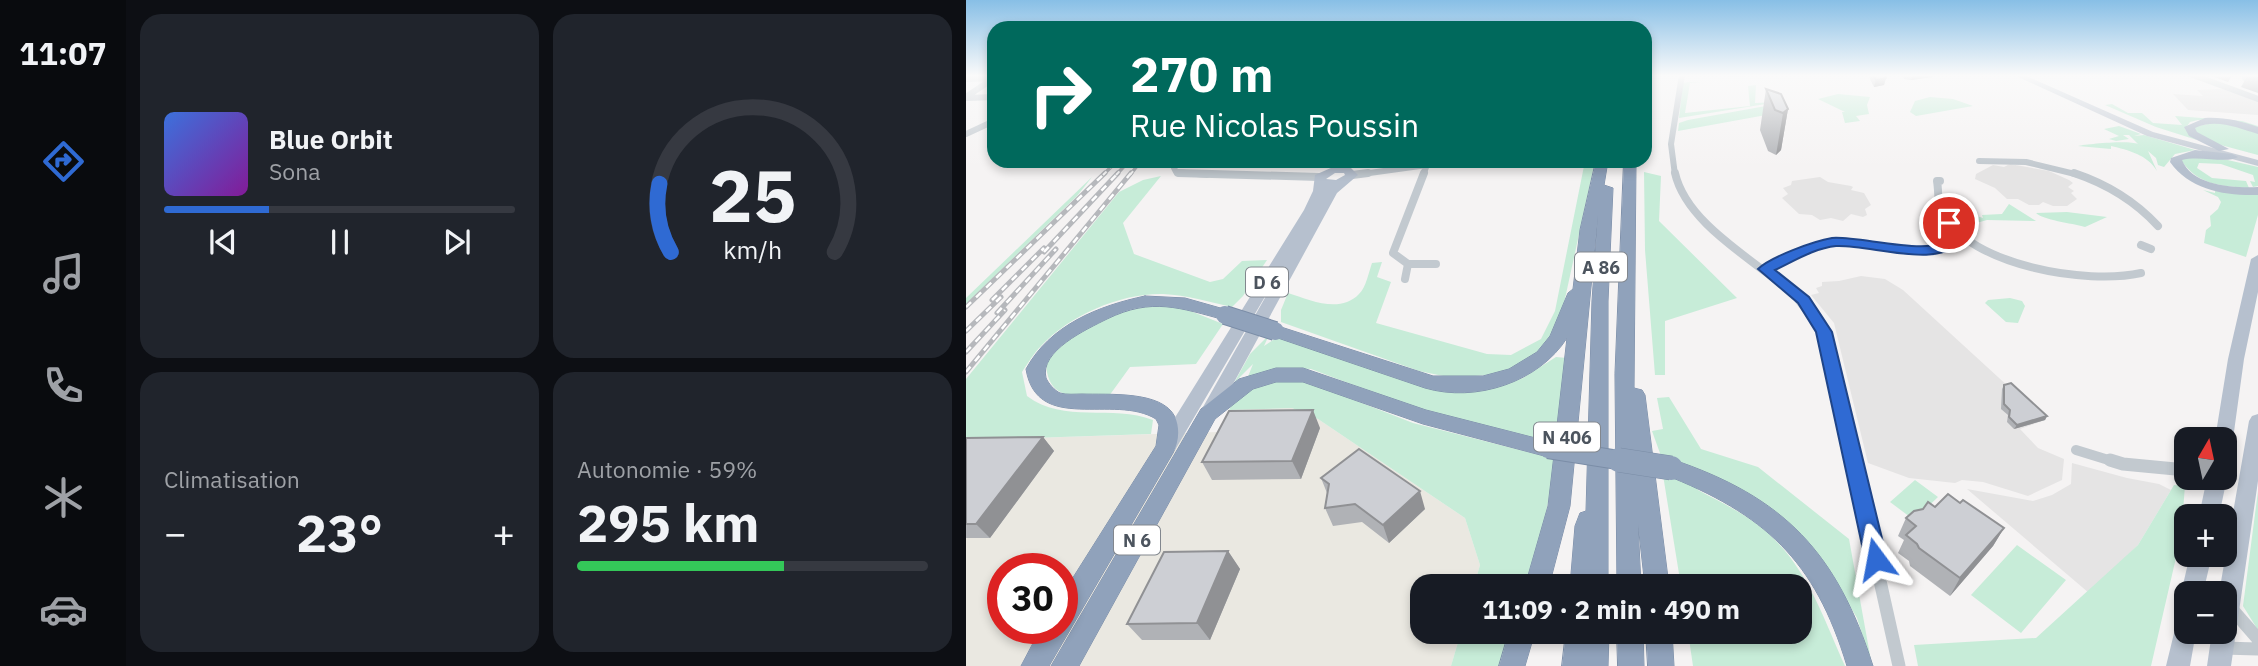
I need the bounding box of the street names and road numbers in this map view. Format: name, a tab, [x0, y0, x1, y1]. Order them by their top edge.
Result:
road number: A 86	[1575, 253, 1627, 282]
road number: D 6	[1246, 268, 1288, 296]
road number: N 406	[1534, 422, 1600, 452]
road number: N 6	[1114, 526, 1160, 554]

